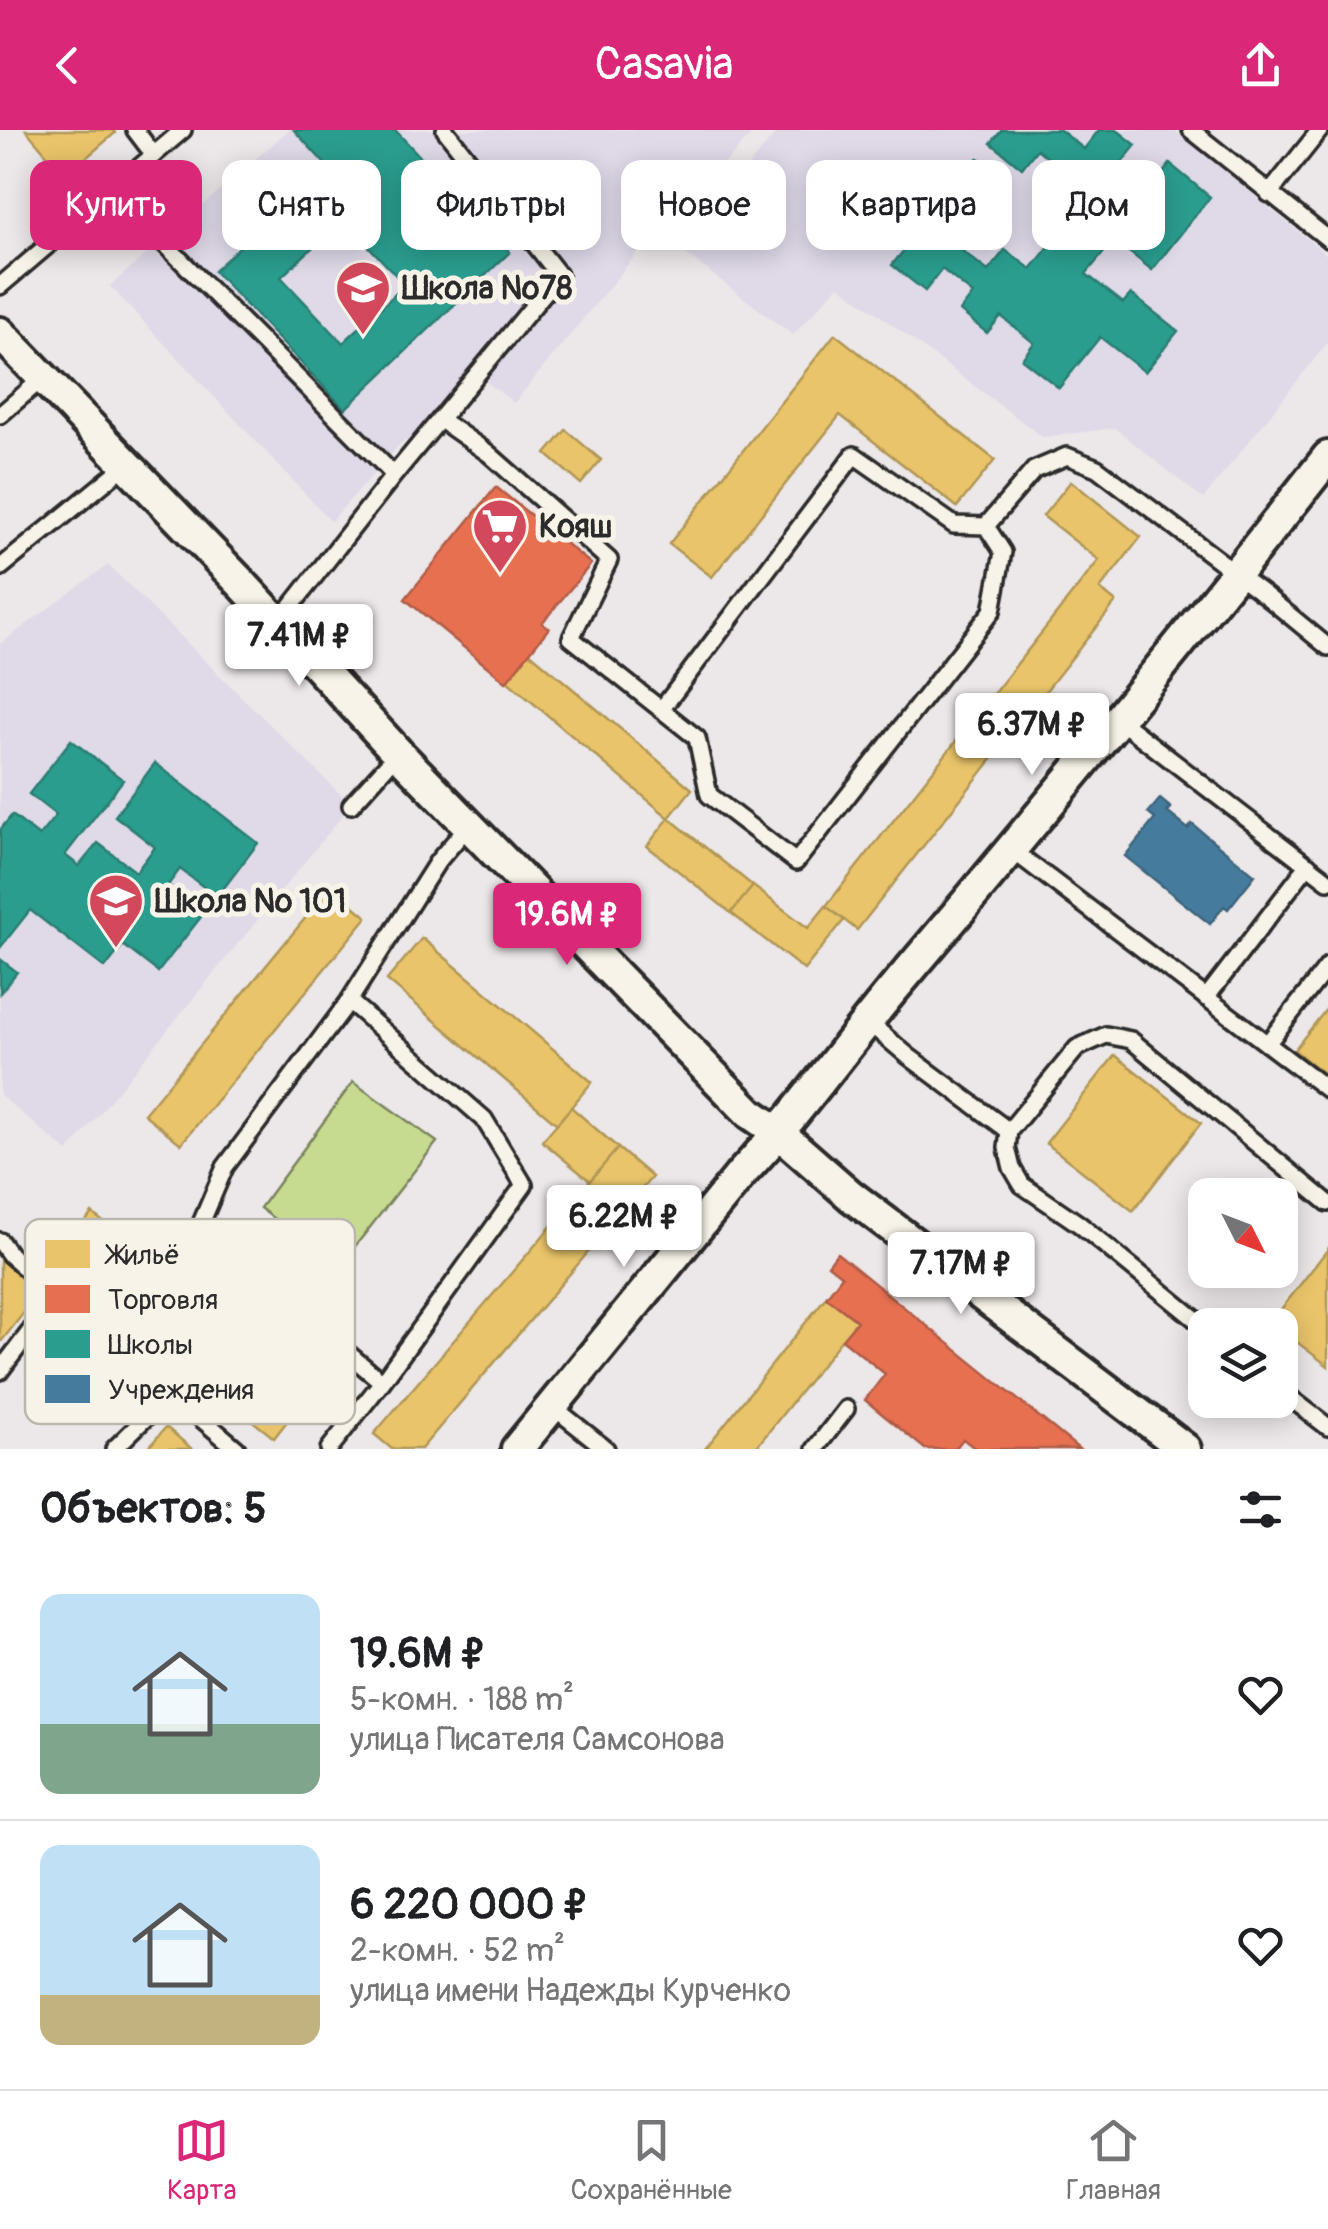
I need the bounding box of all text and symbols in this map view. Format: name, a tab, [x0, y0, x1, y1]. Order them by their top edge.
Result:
text: Casavia	[595, 37, 733, 93]
icon: back	[40, 38, 95, 93]
icon: share	[1233, 38, 1288, 93]
chip: Купить	[30, 160, 202, 250]
chip: Снять	[222, 160, 381, 250]
chip: Фильтры	[401, 160, 601, 250]
chip: Новое	[621, 160, 786, 250]
chip: Квартира	[806, 160, 1012, 250]
chip: Дом	[1032, 160, 1165, 250]
school or university icon: Школа №78	[333, 258, 393, 337]
place label: Школа №78	[401, 269, 572, 309]
supermarket icon: Кояш	[470, 496, 530, 575]
place label: Кояш	[539, 507, 612, 547]
pin: 7.41M ₽	[207, 604, 391, 689]
text: 7.41M ₽	[247, 616, 351, 656]
pin: 6.37M ₽	[940, 693, 1124, 778]
text: 6.37M ₽	[977, 705, 1087, 745]
school or university icon: Школа № 101	[86, 871, 146, 950]
place label: Школа № 101	[154, 882, 346, 922]
pin: 19.6M ₽	[475, 883, 659, 968]
text: 19.6M ₽	[515, 895, 619, 935]
north arrow	[1188, 1178, 1298, 1288]
map controls	[1188, 1178, 1298, 1418]
pin: 6.22M ₽	[532, 1185, 716, 1270]
text: 6.22M ₽	[569, 1197, 679, 1237]
legend	[25, 1219, 355, 1424]
pin: 7.17M ₽	[869, 1232, 1053, 1317]
text: Жильё	[104, 1238, 180, 1273]
text: 7.17M ₽	[910, 1244, 1012, 1284]
text: Торговля	[108, 1283, 218, 1318]
button: layers	[1188, 1308, 1298, 1418]
text: Школы	[108, 1328, 193, 1363]
text: Учреждения	[108, 1373, 254, 1408]
icon: filters	[1233, 1482, 1288, 1537]
text: Объектов: 5	[40, 1483, 267, 1535]
text: 19.6M ₽	[350, 1628, 486, 1680]
icon: home	[120, 1634, 240, 1754]
icon: heart	[1233, 1667, 1288, 1722]
text: 5-комн. · 188 m²	[350, 1680, 574, 1720]
text: улица Писателя Самсонова	[350, 1720, 725, 1760]
text: 6 220 000 ₽	[350, 1879, 589, 1931]
icon: home	[120, 1885, 240, 2005]
icon: heart	[1233, 1918, 1288, 1973]
text: 2-комн. · 52 m²	[350, 1931, 565, 1971]
text: улица имени Надежды Курченко	[350, 1971, 791, 2011]
tab: Карта	[167, 2113, 236, 2208]
tab: Сохранённые	[570, 2113, 732, 2208]
tab: Главная	[1066, 2113, 1161, 2208]

